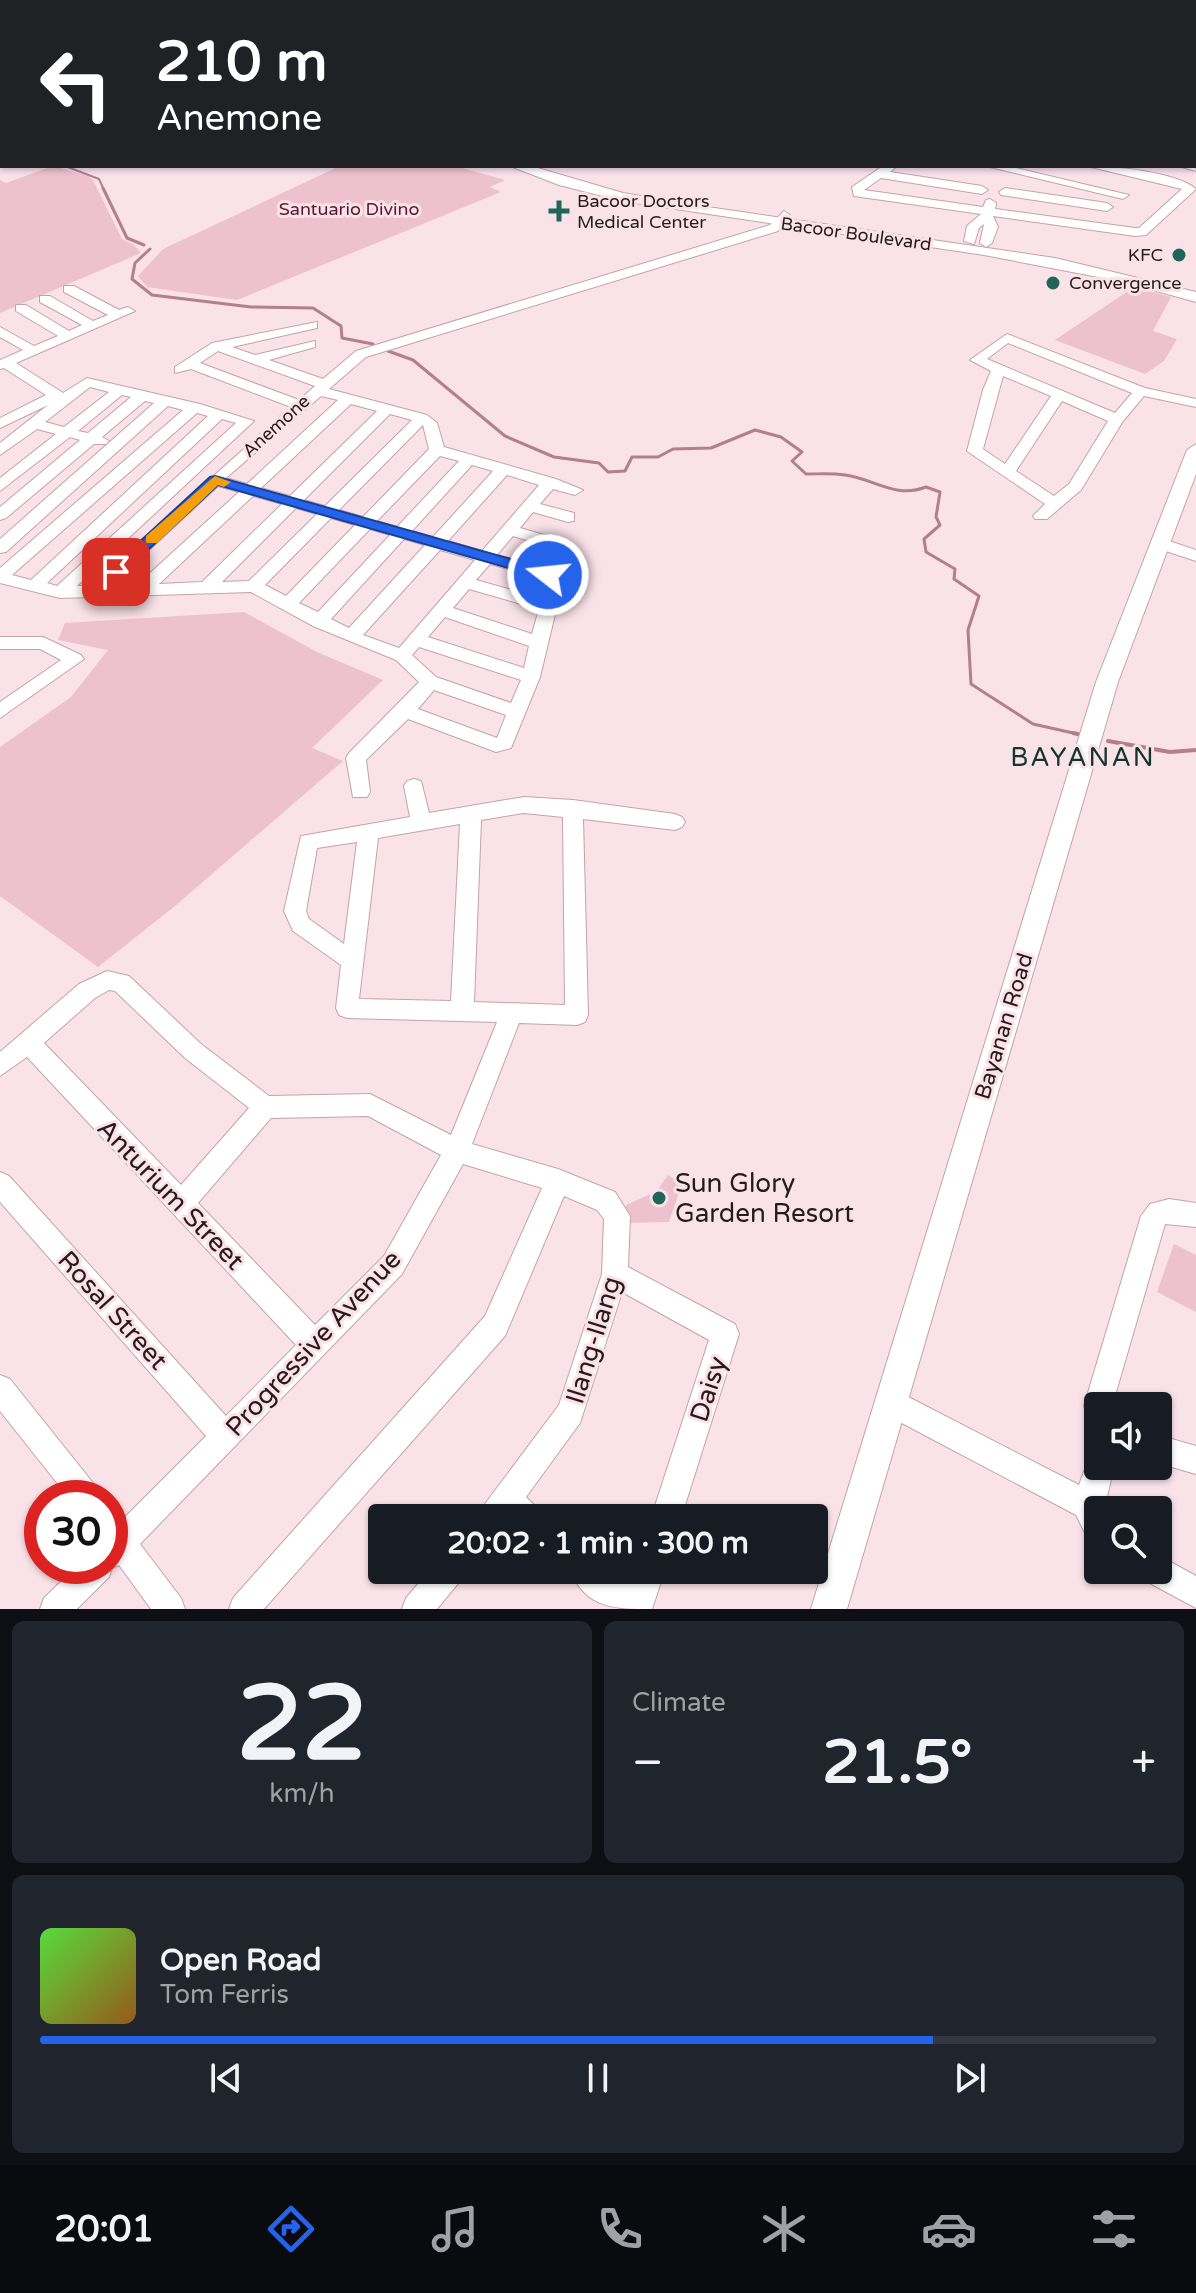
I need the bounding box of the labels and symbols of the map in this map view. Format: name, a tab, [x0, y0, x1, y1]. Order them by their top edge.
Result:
place label: Bacoor Doctors Medical Center	[577, 190, 710, 233]
park label: Santuario Divino	[279, 198, 419, 220]
marker: Bacoor Doctors Medical Center	[548, 200, 570, 222]
street label: Bacoor Boulevard	[779, 213, 933, 255]
place label: KFC	[1128, 244, 1163, 266]
marker: KFC	[1170, 246, 1188, 264]
place label: Convergence	[1069, 272, 1181, 294]
marker: Convergence	[1044, 274, 1062, 292]
street label: Anemone	[238, 390, 314, 462]
position arrow	[506, 533, 590, 617]
pin	[82, 538, 150, 606]
district label: BAYANAN	[1010, 742, 1156, 773]
street label: Bayanan Road	[969, 950, 1039, 1103]
street label: Anturium Street	[91, 1112, 251, 1276]
place label: Sun Glory Garden Resort	[675, 1168, 854, 1229]
marker: Sun Glory Garden Resort	[650, 1189, 668, 1207]
street label: Progressive Avenue	[219, 1244, 408, 1443]
street label: Rosal Street	[51, 1245, 174, 1376]
street label: Ilang-Ilang	[559, 1273, 628, 1408]
street label: Daisy	[683, 1353, 734, 1426]
speed limit sign: 30	[24, 1480, 128, 1584]

